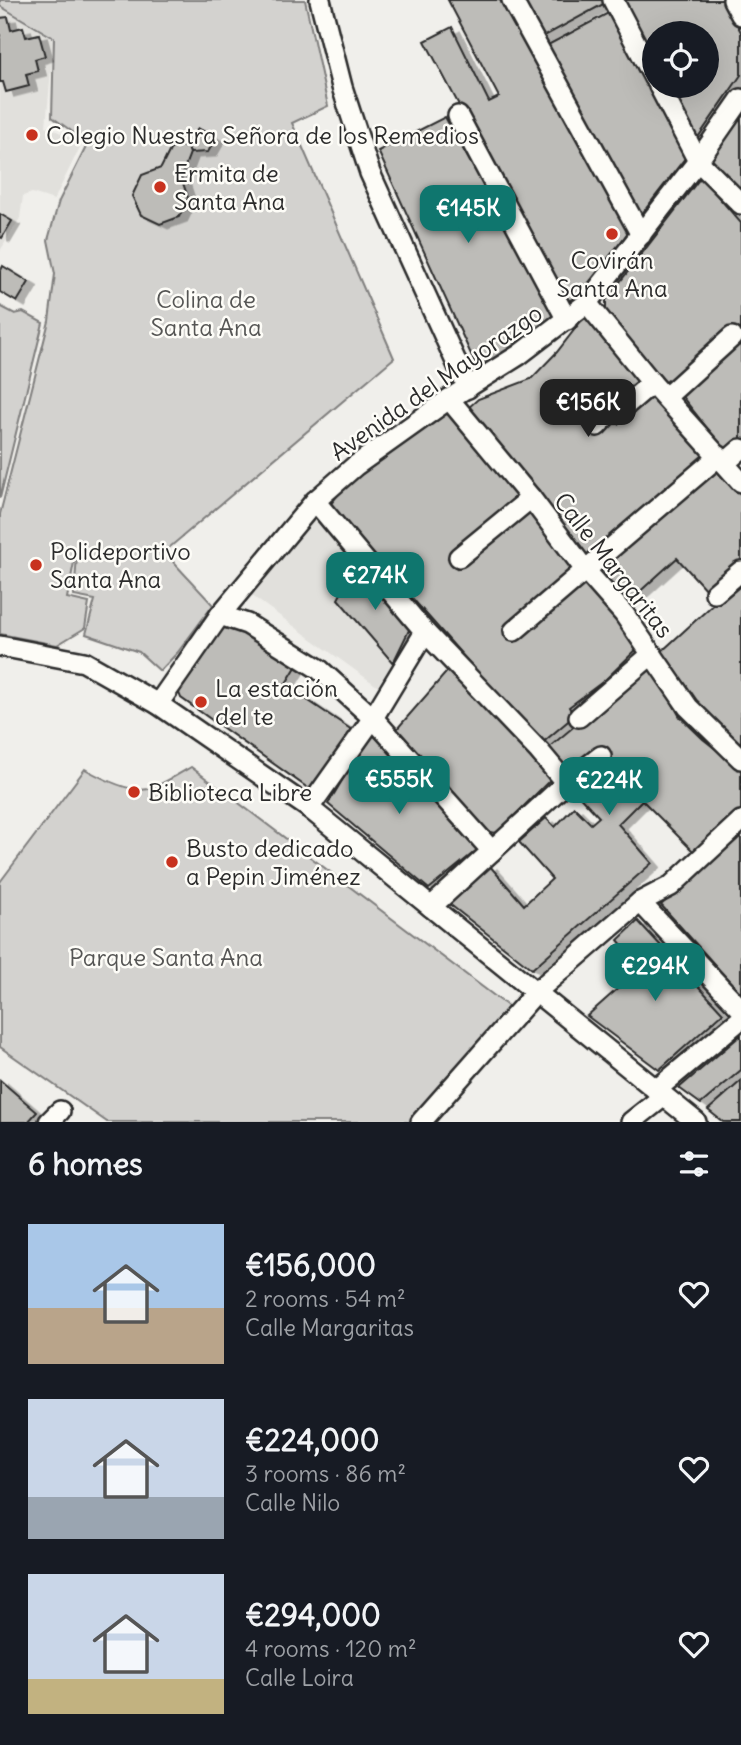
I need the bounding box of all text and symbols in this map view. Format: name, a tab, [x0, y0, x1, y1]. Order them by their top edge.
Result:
map controls	[642, 21, 719, 98]
button: locate	[642, 21, 719, 98]
place label: Colegio Nuestra Señora de los Remedios	[46, 120, 479, 150]
marker: Colegio Nuestra Señora de los Remedios	[24, 127, 40, 143]
place label: Ermita de Santa Ana	[174, 158, 285, 216]
marker: Ermita de Santa Ana	[152, 179, 168, 195]
pin: €145K	[419, 186, 517, 245]
text: €145K	[436, 193, 500, 222]
marker: Covirán Santa Ana	[604, 226, 620, 242]
place label: Covirán Santa Ana	[556, 245, 668, 303]
park label: Colina de Santa Ana	[150, 284, 262, 342]
street label: Avenida del Mayorazgo	[324, 297, 548, 467]
pin: €156K	[539, 380, 637, 439]
text: €156K	[556, 387, 620, 416]
street label: Calle Margaritas	[548, 486, 680, 644]
place label: Polideportivo Santa Ana	[50, 536, 191, 594]
pin: €274K	[326, 552, 424, 612]
marker: Polideportivo Santa Ana	[28, 557, 44, 573]
text: €274K	[342, 560, 408, 589]
place label: La estación del te	[215, 673, 338, 731]
marker: La estación del te	[193, 694, 209, 710]
pin: €555K	[350, 756, 448, 816]
pin: €224K	[560, 758, 658, 817]
text: €555K	[365, 764, 433, 793]
text: €224K	[575, 765, 643, 794]
place label: Biblioteca Libre	[148, 777, 312, 807]
marker: Biblioteca Libre	[126, 784, 142, 800]
place label: Busto dedicado a Pepin Jiménez	[186, 833, 361, 891]
marker: Busto dedicado a Pepin Jiménez	[164, 854, 180, 870]
park label: Parque Santa Ana	[69, 942, 263, 972]
pin: €294K	[606, 944, 704, 1003]
text: €294K	[621, 951, 689, 980]
text: 6 homes	[28, 1145, 143, 1183]
icon: filters	[675, 1145, 713, 1183]
text: €156,000	[245, 1246, 376, 1284]
icon: home	[84, 1252, 168, 1336]
icon: heart	[675, 1275, 713, 1313]
text: 2 rooms · 54 m²	[245, 1284, 406, 1313]
text: Calle Margaritas	[245, 1313, 414, 1342]
text: €224,000	[245, 1421, 380, 1459]
icon: home	[84, 1427, 168, 1511]
icon: heart	[675, 1450, 713, 1488]
text: 3 rooms · 86 m²	[245, 1459, 406, 1488]
text: Calle Nilo	[245, 1488, 340, 1517]
text: €294,000	[245, 1596, 381, 1634]
icon: home	[84, 1602, 168, 1686]
icon: heart	[675, 1625, 713, 1663]
text: 4 rooms · 120 m²	[245, 1634, 417, 1663]
text: Calle Loira	[245, 1663, 354, 1692]

